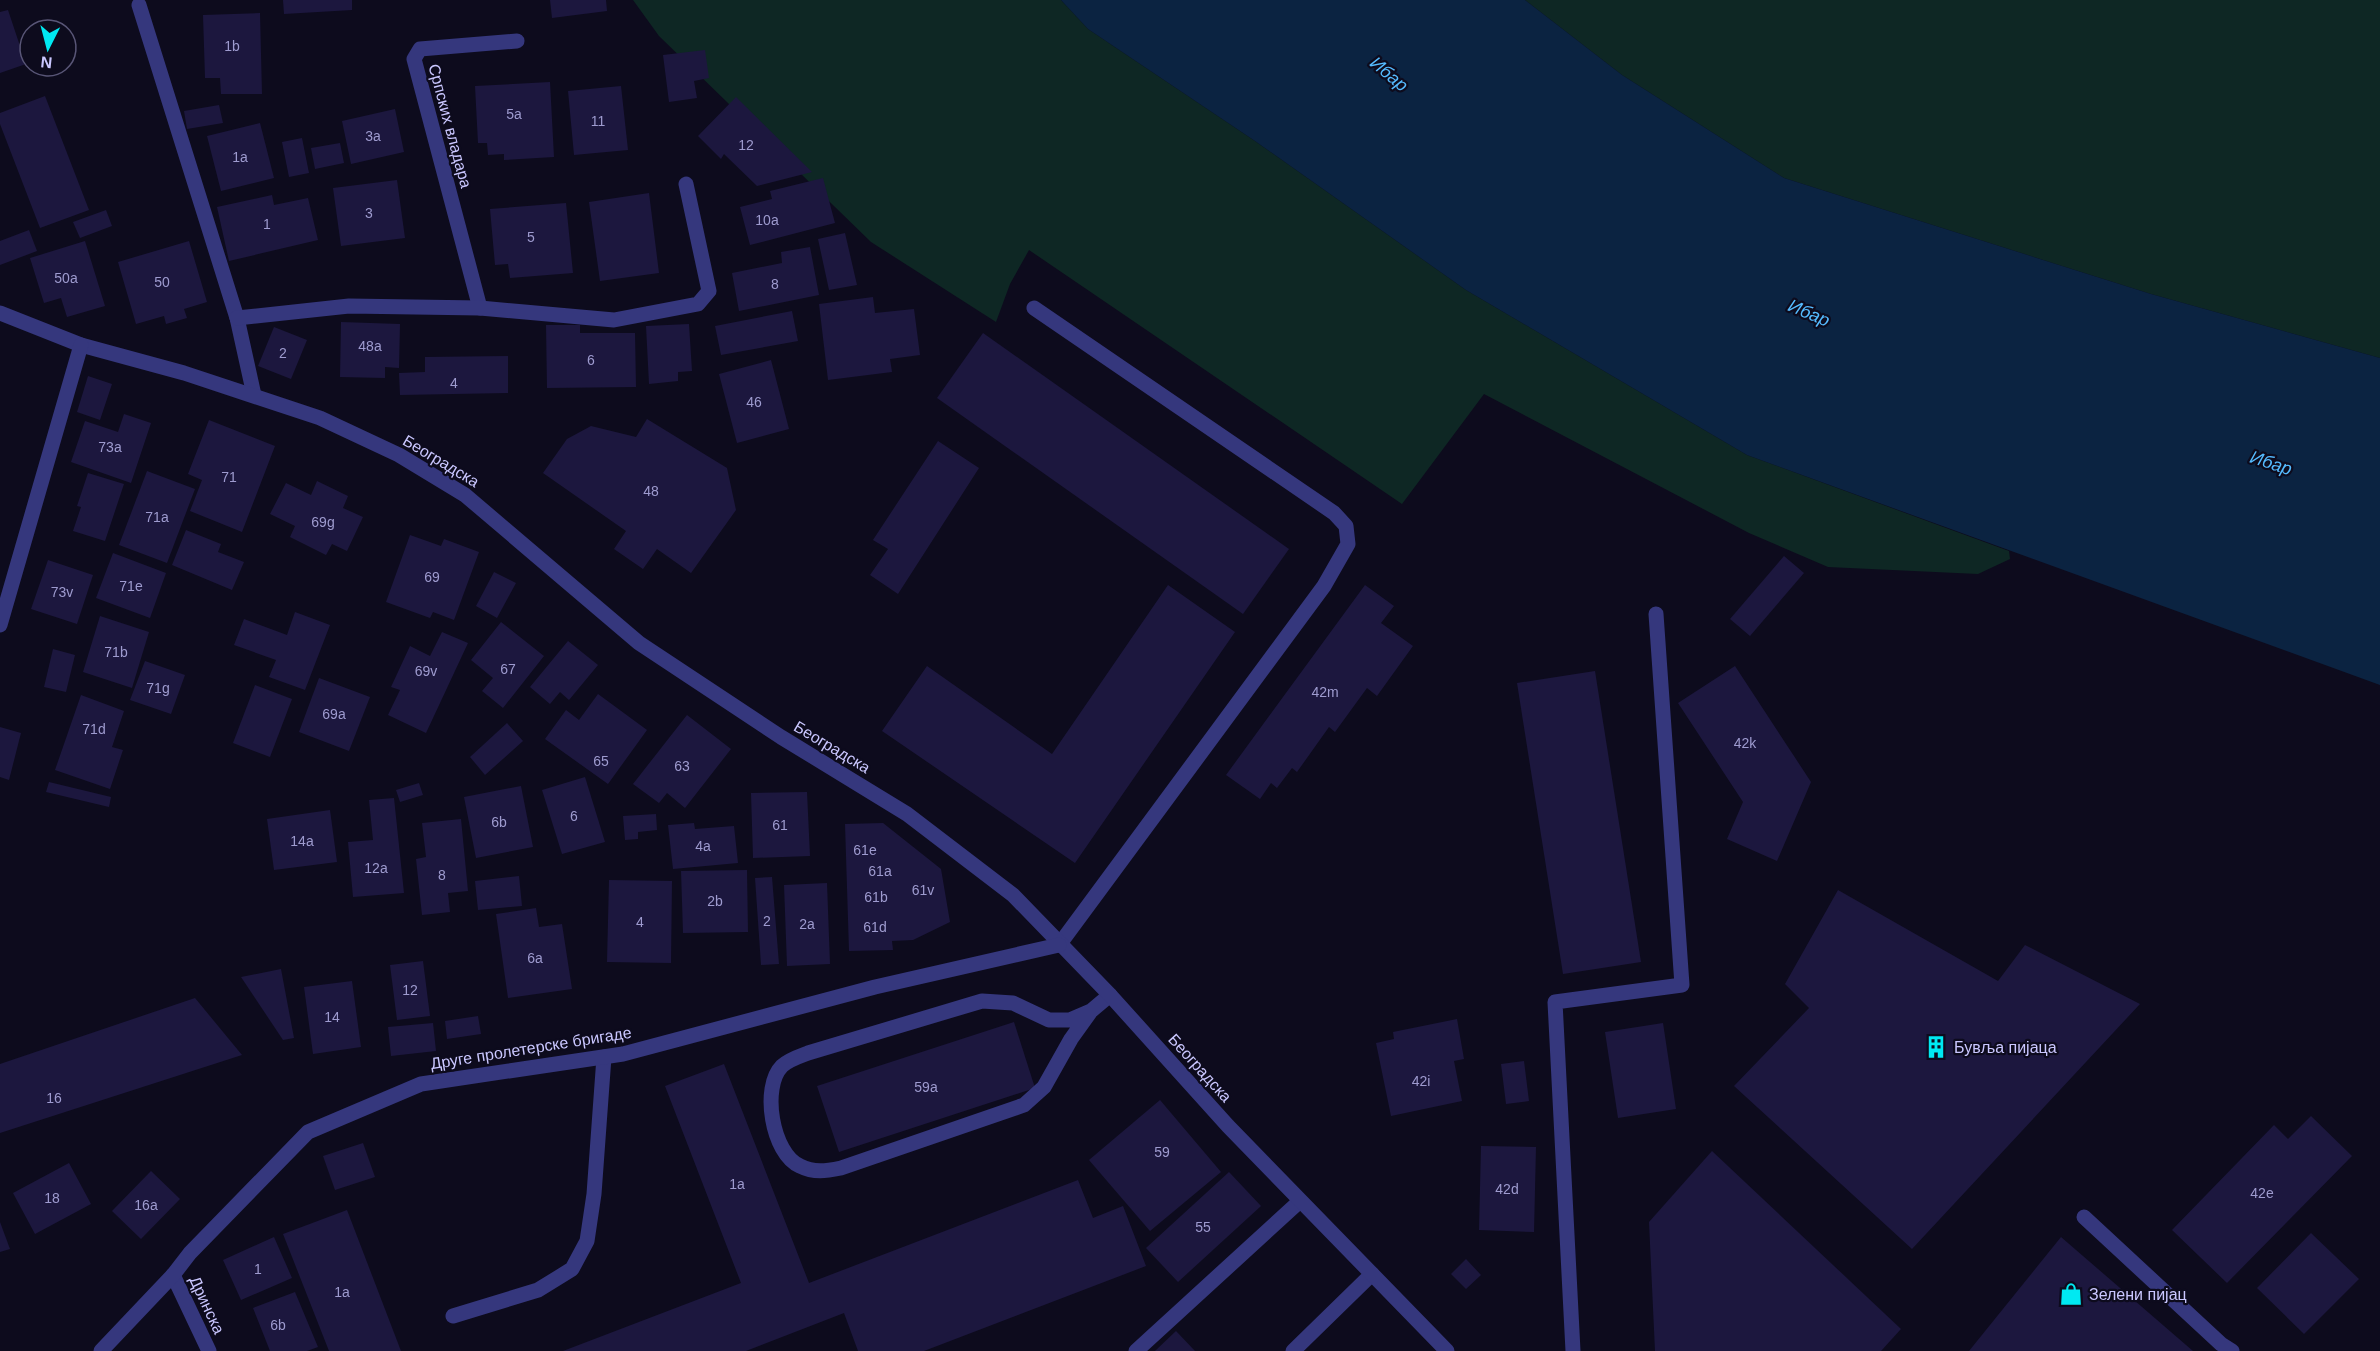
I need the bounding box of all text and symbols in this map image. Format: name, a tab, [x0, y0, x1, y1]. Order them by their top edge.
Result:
north arrow	[18, 18, 78, 78]
house number: 1b	[224, 38, 240, 54]
text: N	[40, 53, 53, 71]
water label: Ибар	[1366, 53, 1412, 95]
street label: Српских владара	[425, 62, 475, 190]
house number: 5a	[506, 106, 522, 122]
house number: 11	[591, 113, 605, 129]
house number: 3a	[365, 128, 381, 144]
house number: 12	[738, 137, 754, 153]
house number: 1a	[232, 149, 248, 165]
house number: 3	[365, 205, 373, 221]
house number: 10a	[755, 212, 779, 228]
house number: 1	[263, 216, 271, 232]
house number: 5	[527, 229, 535, 245]
house number: 50a	[54, 270, 78, 286]
house number: 50	[154, 274, 170, 290]
house number: 8	[771, 276, 779, 292]
water label: Ибар	[1785, 295, 1833, 331]
house number: 48a	[358, 338, 382, 354]
house number: 2	[279, 345, 287, 361]
house number: 6	[587, 352, 595, 368]
house number: 4	[450, 375, 458, 391]
house number: 46	[746, 394, 762, 410]
street label: Београдска	[400, 432, 482, 490]
house number: 73a	[98, 439, 122, 455]
water label: Ибар	[2247, 447, 2295, 479]
house number: 71	[221, 469, 237, 485]
house number: 48	[643, 483, 659, 499]
house number: 71a	[145, 509, 169, 525]
house number: 69g	[311, 514, 335, 530]
house number: 69	[424, 569, 440, 585]
house number: 71e	[119, 578, 143, 594]
house number: 73v	[51, 584, 73, 600]
house number: 71b	[104, 644, 128, 660]
house number: 67	[500, 661, 516, 677]
house number: 69v	[415, 663, 437, 679]
house number: 71g	[146, 680, 170, 696]
house number: 42m	[1311, 684, 1339, 700]
house number: 69a	[322, 706, 346, 722]
street label: Београдска	[791, 718, 873, 776]
house number: 71d	[82, 721, 106, 737]
house number: 42k	[1734, 735, 1757, 751]
house number: 65	[593, 753, 609, 769]
house number: 63	[674, 758, 690, 774]
house number: 6	[570, 808, 578, 824]
house number: 6b	[491, 814, 507, 830]
house number: 61	[772, 817, 788, 833]
house number: 14a	[290, 833, 314, 849]
house number: 4a	[695, 838, 711, 854]
house number: 61e	[853, 842, 877, 858]
house number: 12a	[364, 860, 388, 876]
house number: 61a	[868, 863, 892, 879]
house number: 8	[438, 867, 446, 883]
house number: 61v	[912, 882, 934, 898]
house number: 61b	[864, 889, 888, 905]
house number: 2b	[707, 893, 723, 909]
house number: 2	[763, 913, 771, 929]
house number: 4	[636, 914, 644, 930]
house number: 2a	[799, 916, 815, 932]
house number: 61d	[863, 919, 887, 935]
house number: 6a	[527, 950, 543, 966]
house number: 12	[402, 982, 418, 998]
house number: 14	[324, 1009, 340, 1025]
street label: Друге пролетерске бригаде	[429, 1024, 633, 1072]
street label: Београдска	[1165, 1031, 1235, 1106]
building icon: Бувља пијаца	[1923, 1034, 1949, 1060]
place label: Бувља пијаца	[1954, 1039, 2057, 1056]
house number: 42i	[1412, 1073, 1430, 1089]
house number: 59a	[914, 1079, 938, 1095]
house number: 16	[46, 1090, 62, 1106]
house number: 59	[1154, 1144, 1170, 1160]
house number: 1a	[729, 1176, 745, 1192]
house number: 42d	[1495, 1181, 1519, 1197]
house number: 42e	[2250, 1185, 2274, 1201]
house number: 18	[44, 1190, 60, 1206]
house number: 16a	[134, 1197, 158, 1213]
house number: 55	[1195, 1219, 1211, 1235]
house number: 1	[254, 1261, 262, 1277]
street label: Дринска	[186, 1273, 228, 1337]
shop icon: Зелени пијац	[2058, 1281, 2084, 1307]
house number: 1a	[334, 1284, 350, 1300]
place label: Зелени пијац	[2089, 1286, 2187, 1303]
house number: 6b	[270, 1317, 286, 1333]

